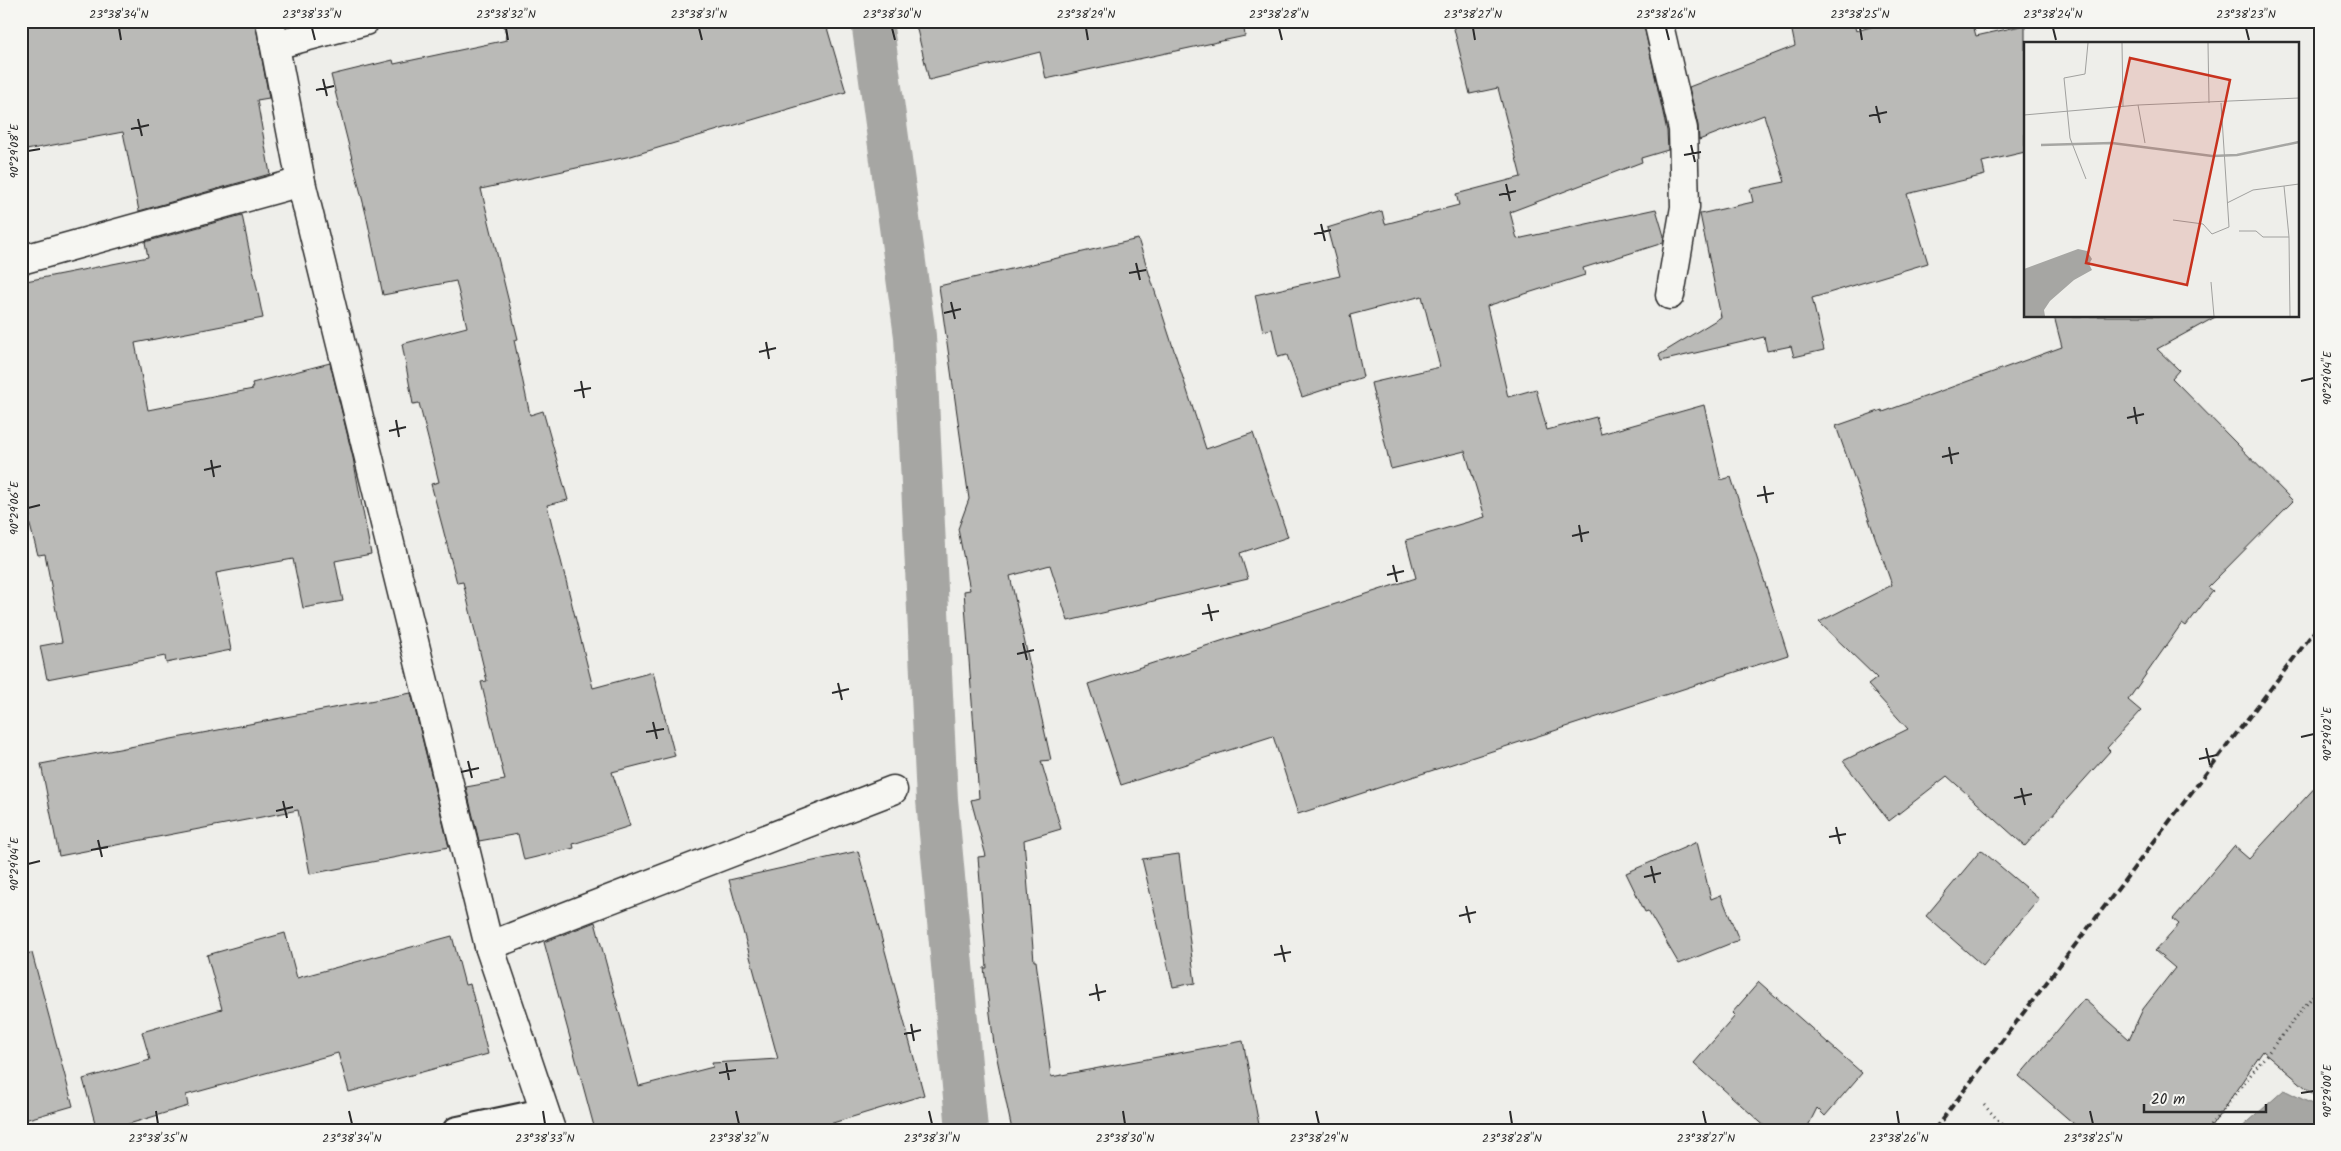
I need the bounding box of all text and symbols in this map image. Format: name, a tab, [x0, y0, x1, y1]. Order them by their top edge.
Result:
text: 23°38'34"N	[89, 5, 149, 24]
text: 23°38'33"N	[282, 5, 342, 24]
text: 23°38'32"N	[476, 5, 536, 24]
text: 23°38'31"N	[671, 5, 727, 24]
text: 23°38'30"N	[863, 5, 921, 24]
text: 23°38'29"N	[1057, 5, 1115, 24]
text: 23°38'28"N	[1249, 5, 1309, 24]
text: 23°38'27"N	[1444, 5, 1502, 24]
text: 23°38'26"N	[1636, 5, 1696, 24]
text: 23°38'25"N	[1830, 5, 1890, 24]
text: 23°38'24"N	[2023, 5, 2083, 24]
text: 23°38'23"N	[2216, 5, 2276, 24]
inset map	[2024, 42, 2298, 318]
text: 90°29'08"E	[5, 123, 24, 178]
text: 90°29'04"E	[2318, 350, 2337, 405]
text: 90°29'06"E	[5, 480, 24, 535]
text: 90°29'02"E	[2318, 706, 2337, 761]
text: 90°29'04"E	[5, 836, 24, 891]
text: 90°29'00"E	[2318, 1063, 2337, 1118]
scale bar	[2144, 1081, 2266, 1113]
text: 20 m	[2151, 1088, 2185, 1112]
text: 23°38'35"N	[128, 1129, 188, 1148]
text: 23°38'34"N	[322, 1129, 382, 1148]
text: 23°38'33"N	[515, 1129, 575, 1148]
text: 23°38'32"N	[709, 1129, 769, 1148]
text: 23°38'31"N	[904, 1129, 960, 1148]
text: 23°38'30"N	[1096, 1129, 1154, 1148]
text: 23°38'29"N	[1290, 1129, 1348, 1148]
text: 23°38'28"N	[1482, 1129, 1542, 1148]
text: 23°38'27"N	[1677, 1129, 1735, 1148]
text: 23°38'26"N	[1869, 1129, 1929, 1148]
text: 23°38'25"N	[2063, 1129, 2123, 1148]

